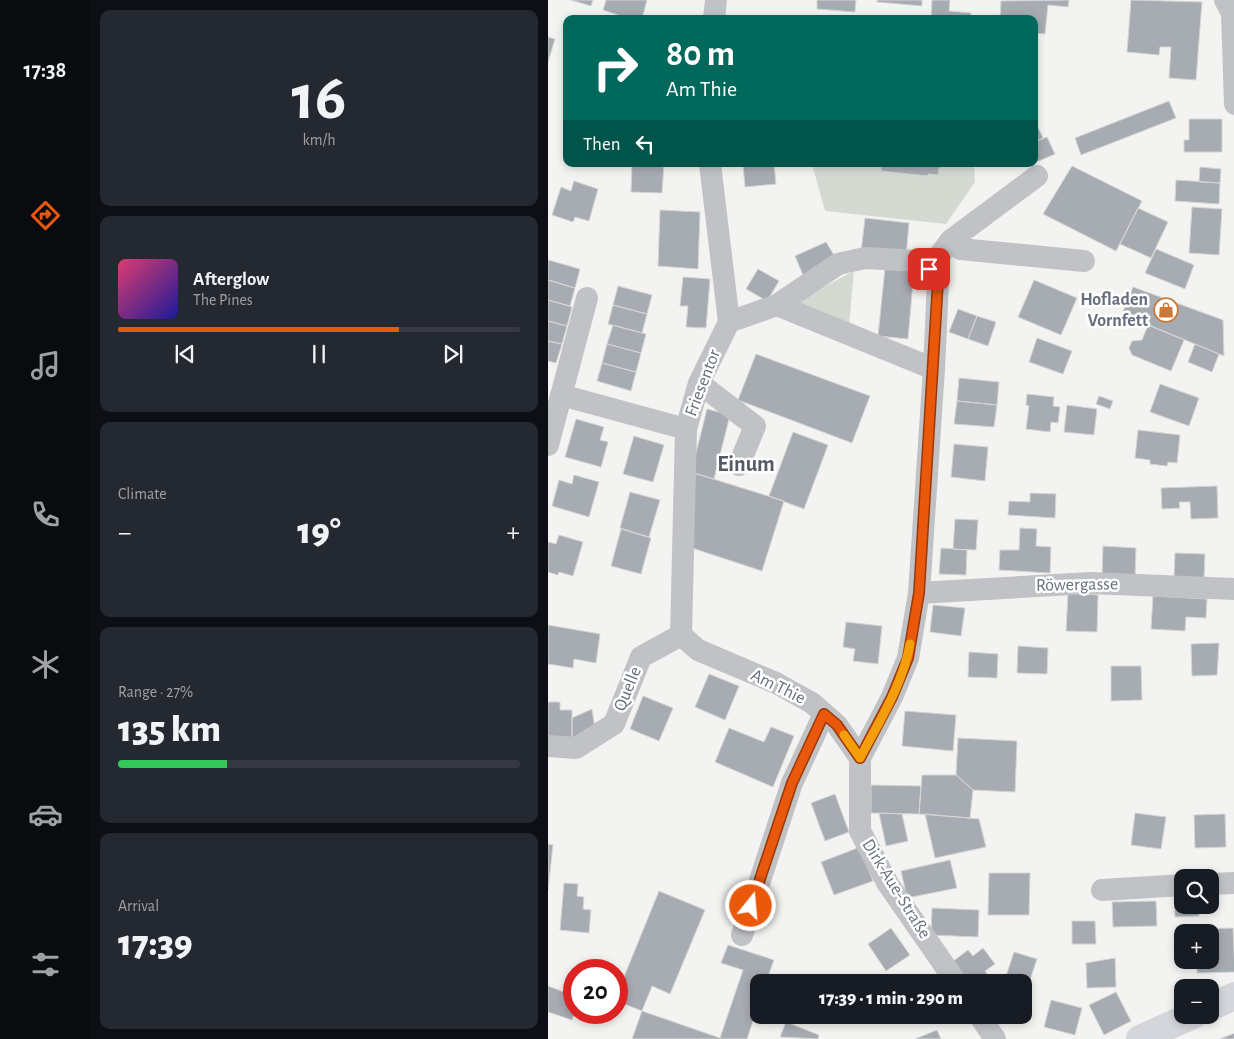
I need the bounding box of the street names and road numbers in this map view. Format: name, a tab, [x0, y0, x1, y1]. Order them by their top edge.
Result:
street label: Friesentor	[682, 347, 724, 419]
street label: Röwergasse	[1036, 575, 1118, 595]
street label: Quelle	[611, 664, 645, 714]
street label: Am Thie	[748, 666, 808, 708]
street label: Dirk-Aue-Straße	[858, 836, 934, 942]

